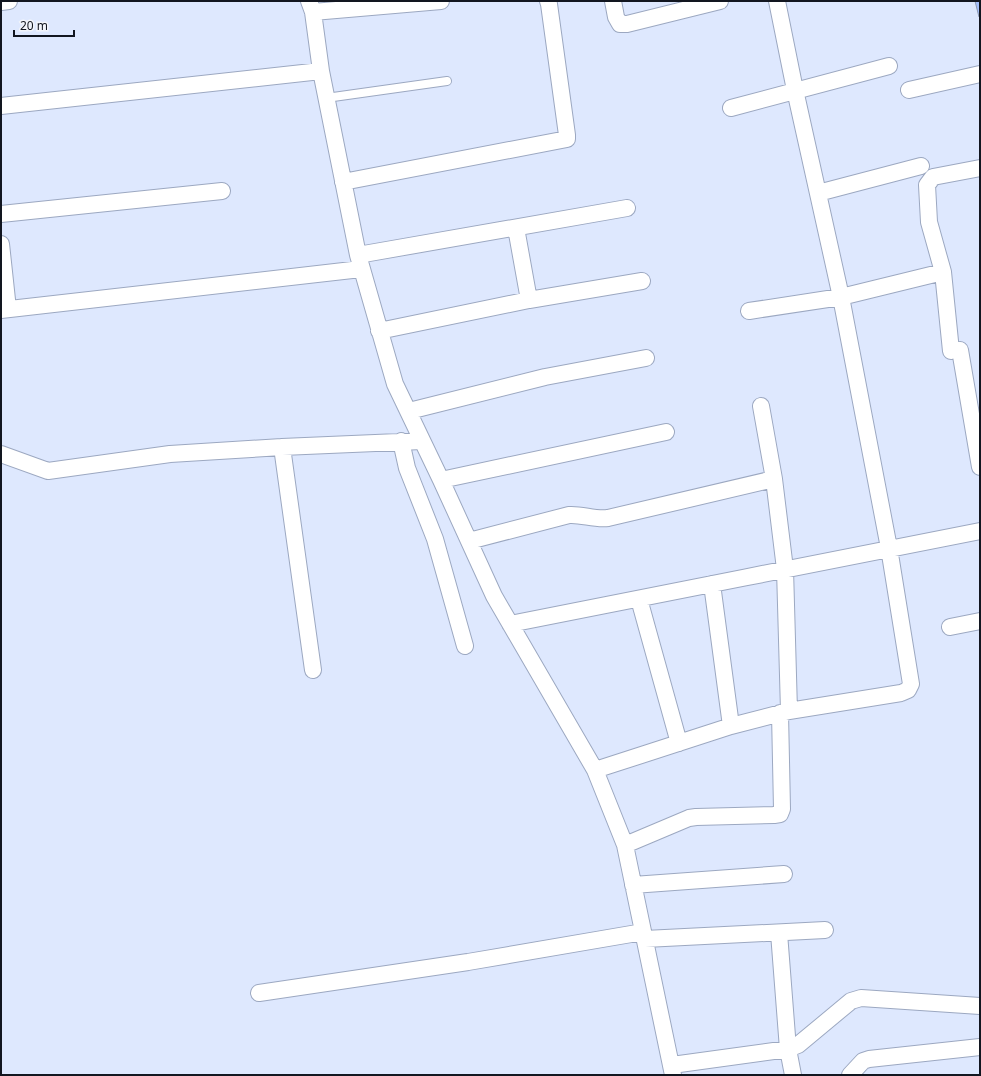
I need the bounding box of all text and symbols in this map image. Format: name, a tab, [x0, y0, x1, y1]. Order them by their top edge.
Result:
scale bar	[14, 12, 74, 38]
text: 20 m	[20, 17, 48, 34]

